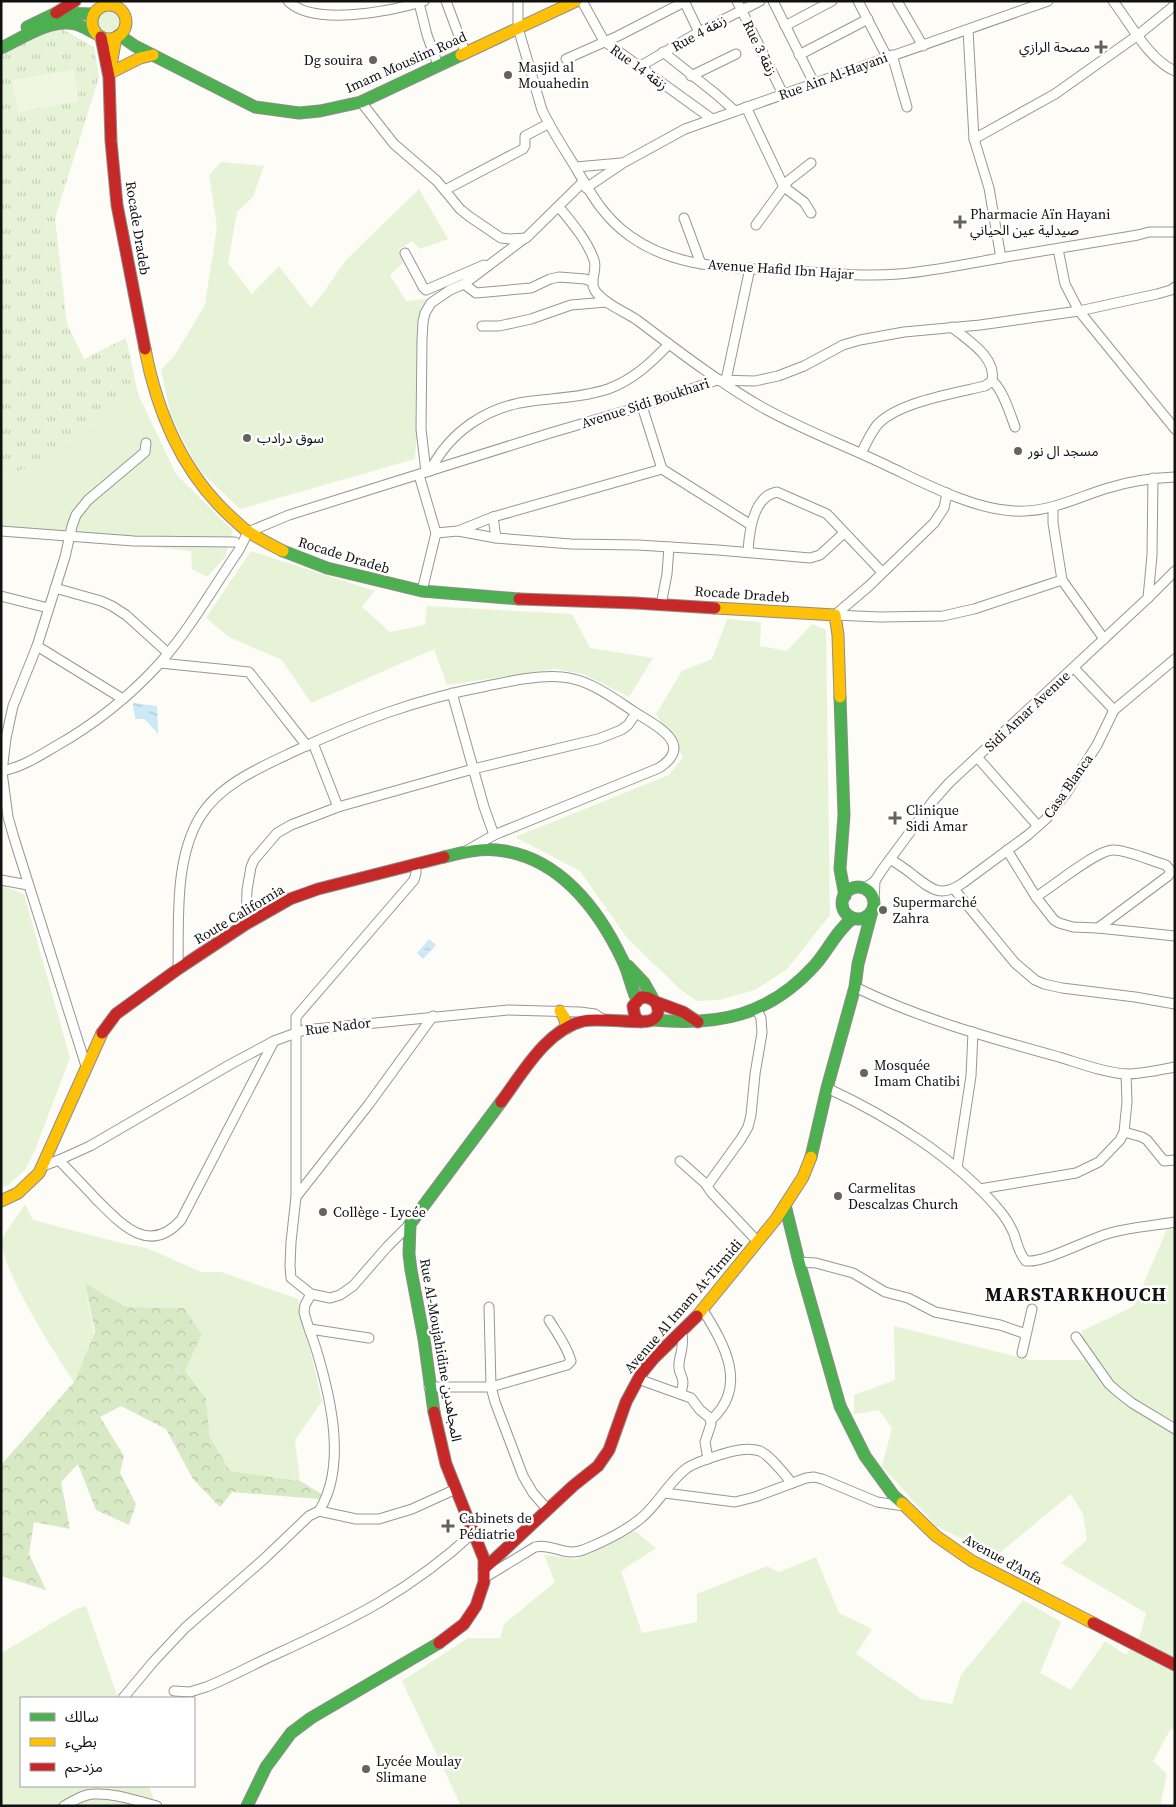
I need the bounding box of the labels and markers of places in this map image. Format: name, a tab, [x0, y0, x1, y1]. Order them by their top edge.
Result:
place label: مصحة الرازي	[1019, 37, 1090, 58]
marker: مصحة الرازي	[1094, 40, 1108, 54]
place label: Dg souira	[304, 50, 364, 70]
marker: Dg souira	[367, 54, 379, 66]
place label: Masjid al Mouahedin	[518, 57, 590, 93]
marker: Masjid al Mouahedin	[502, 69, 514, 81]
place label: Pharmacie Aïn Hayani صيدلية عين الحياني	[970, 204, 1110, 241]
marker: Pharmacie Aïn Hayani صيدلية عين الحياني	[954, 216, 966, 228]
place label: سوق درادب	[257, 428, 324, 448]
marker: سوق درادب	[241, 432, 253, 444]
place label: مسجد ال نور	[1027, 441, 1099, 461]
marker: مسجد ال نور	[1012, 445, 1024, 457]
place label: Clinique Sidi Amar	[906, 800, 968, 836]
marker: Clinique Sidi Amar	[888, 811, 902, 825]
place label: Supermarché Zahra	[893, 892, 977, 928]
marker: Supermarché Zahra	[877, 904, 889, 916]
place label: Mosquée Imam Chatibi	[874, 1055, 960, 1091]
marker: Mosquée Imam Chatibi	[858, 1067, 870, 1079]
place label: Carmelitas Descalzas Church	[848, 1178, 958, 1214]
marker: Carmelitas Descalzas Church	[832, 1190, 844, 1202]
place label: Collège - Lycée	[333, 1202, 426, 1222]
marker: Collège - Lycée	[317, 1206, 329, 1218]
place label: Cabinets de Pédiatrie	[459, 1508, 532, 1544]
marker: Cabinets de Pédiatrie	[441, 1519, 455, 1533]
place label: Lycée Moulay Slimane	[376, 1751, 462, 1787]
marker: Lycée Moulay Slimane	[360, 1763, 372, 1775]

